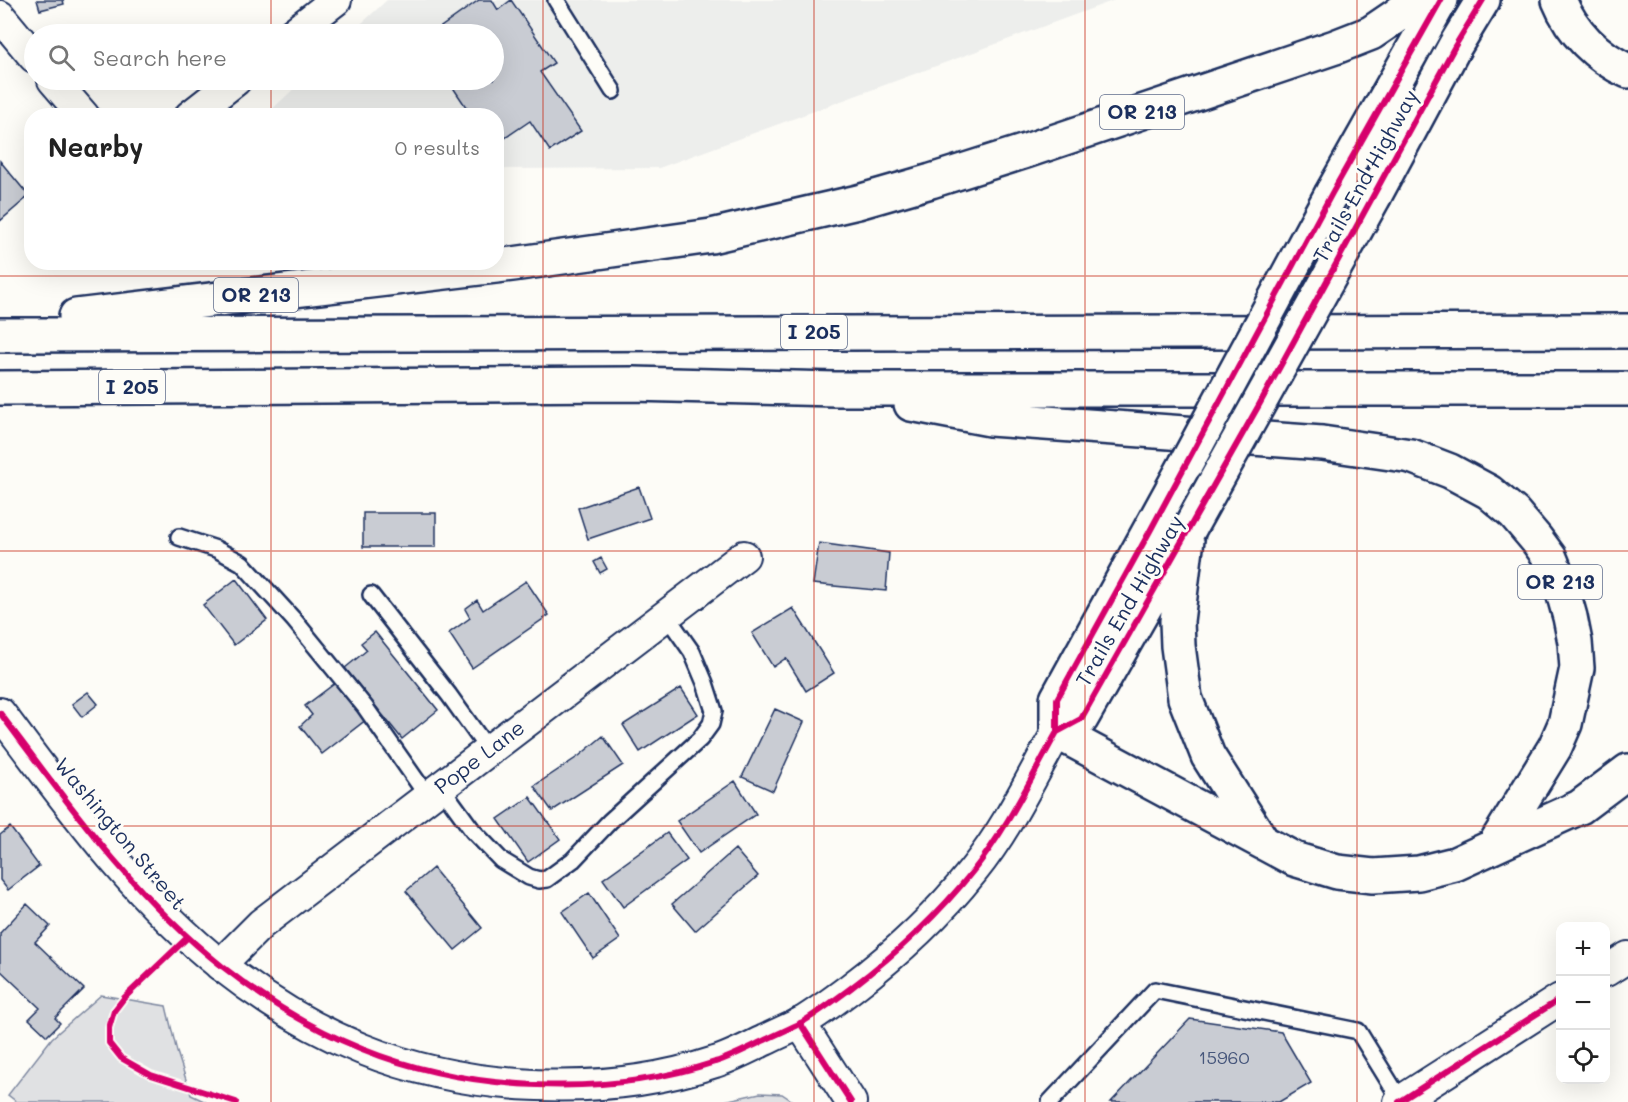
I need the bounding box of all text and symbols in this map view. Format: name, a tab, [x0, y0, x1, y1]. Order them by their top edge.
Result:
search box	[24, 24, 504, 90]
icon: search	[45, 41, 78, 74]
text: Search here	[93, 43, 227, 72]
street label: Trails End Highway	[1306, 84, 1423, 266]
road number: OR 213	[1100, 95, 1184, 129]
text: Nearby	[48, 130, 143, 164]
text: 0 results	[395, 134, 480, 160]
road number: OR 213	[214, 278, 298, 312]
road number: I 205	[781, 315, 847, 349]
road number: I 205	[99, 370, 165, 404]
street label: Trails End Highway	[1069, 510, 1189, 691]
road number: OR 213	[1518, 565, 1602, 599]
street label: Pope Lane	[428, 713, 529, 799]
street label: Washington Street	[50, 751, 193, 915]
map controls	[1556, 922, 1610, 1084]
button: +	[1556, 922, 1610, 976]
button: −	[1556, 976, 1610, 1030]
button: locate	[1556, 1030, 1610, 1084]
house number: 15960	[1198, 1045, 1250, 1069]

